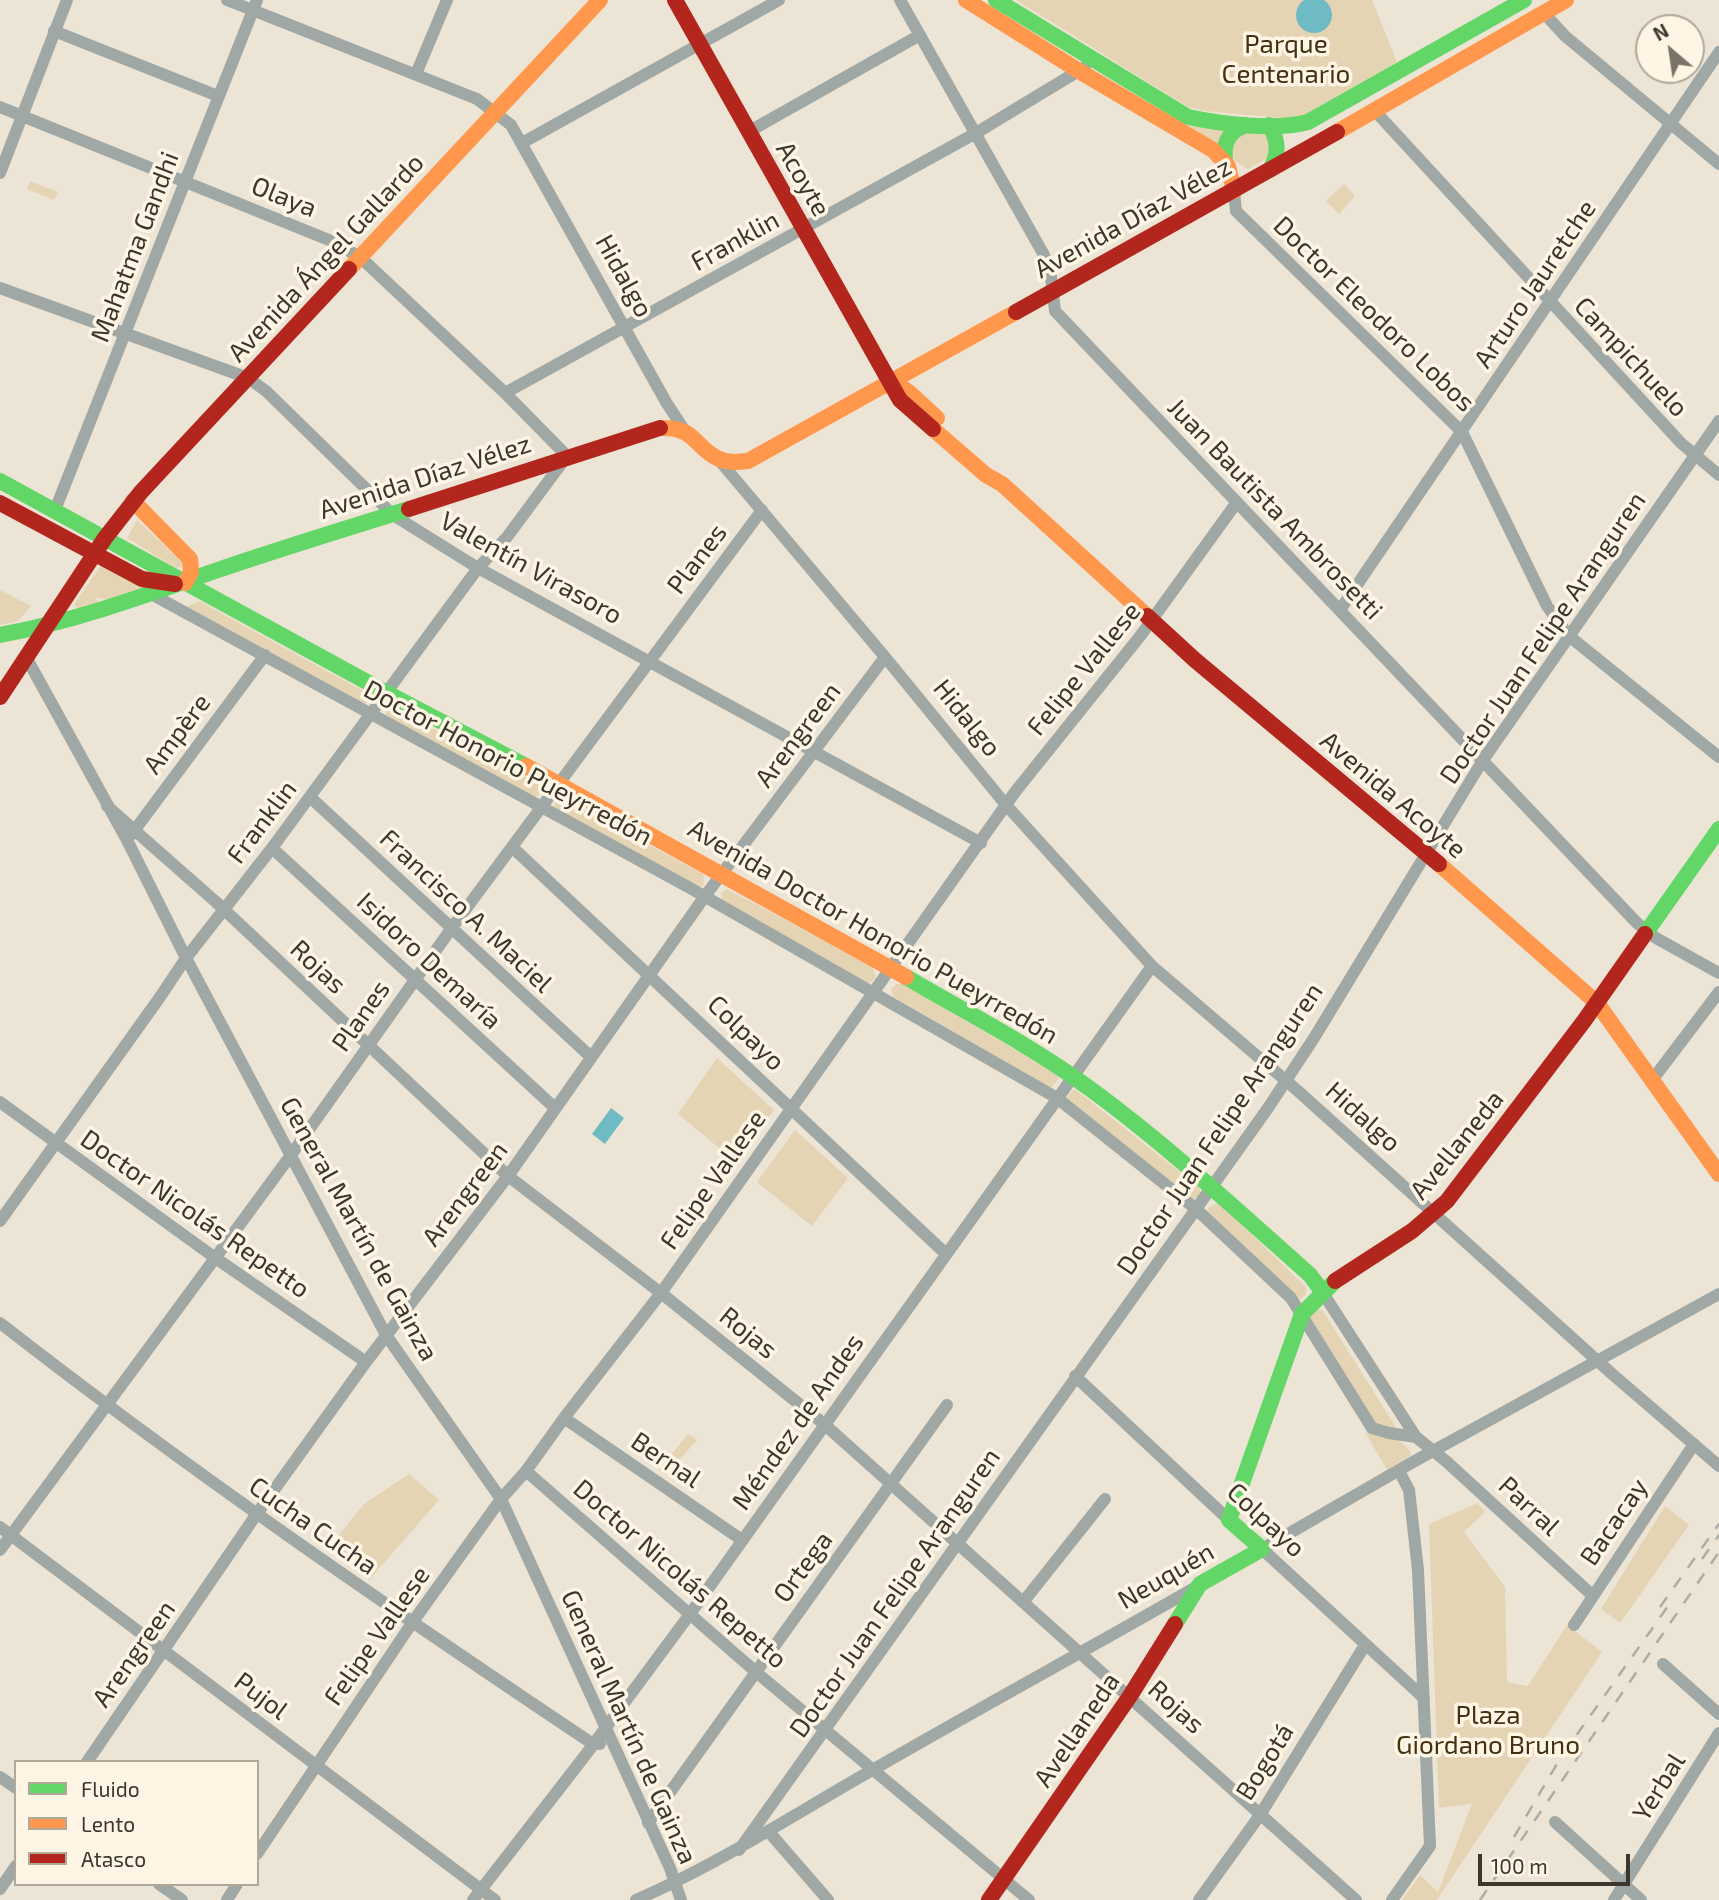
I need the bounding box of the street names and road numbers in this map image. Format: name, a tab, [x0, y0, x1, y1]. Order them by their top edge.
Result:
street label: Acoyte	[769, 136, 837, 222]
street label: Mahatma Gandhi	[84, 147, 186, 347]
street label: Avenida Ángel Gallardo	[221, 148, 431, 368]
street label: Avenida Díaz Vélez	[1029, 151, 1237, 285]
street label: Olaya	[247, 170, 321, 224]
street label: Arturo Jauretche	[1467, 194, 1603, 374]
street label: Franklin	[686, 204, 784, 278]
street label: Doctor Eleodoro Lobos	[1267, 210, 1481, 418]
street label: Hidalgo	[589, 229, 659, 323]
street label: Campichuelo	[1568, 291, 1694, 423]
street label: Juan Bautista Ambrosetti	[1161, 392, 1389, 626]
street label: Avenida Díaz Vélez	[315, 428, 535, 526]
street label: Doctor Juan Felipe Aranguren	[1433, 486, 1653, 790]
street label: Valentín Virasoro	[435, 505, 627, 631]
street label: Planes	[661, 518, 733, 600]
street label: Felipe Vallese	[1021, 596, 1147, 742]
street label: Hidalgo	[927, 673, 1007, 763]
street label: Doctor Honorio Pueyrredón	[358, 674, 658, 852]
street label: Arengreen	[749, 677, 847, 793]
street label: Ampère	[137, 688, 217, 780]
street label: Avenida Acoyte	[1314, 725, 1472, 865]
street label: Franklin	[221, 774, 303, 870]
street label: Avenida Doctor Honorio Pueyrredón	[683, 813, 1063, 1051]
street label: Francisco A. Maciel	[373, 823, 559, 999]
street label: Isidoro Demaría	[350, 886, 508, 1036]
street label: Rojas	[284, 934, 352, 1000]
street label: Planes	[325, 974, 397, 1058]
street label: Doctor Juan Felipe Aranguren	[1110, 977, 1330, 1281]
street label: Colpayo	[701, 989, 791, 1077]
street label: Hidalgo	[1319, 1075, 1407, 1159]
street label: Avellaneda	[1404, 1084, 1510, 1206]
street label: General Martín de Gainza	[273, 1092, 445, 1366]
street label: Felipe Vallese	[654, 1104, 772, 1256]
street label: Doctor Nicolás Repetto	[75, 1123, 315, 1305]
street label: Arengreen	[416, 1136, 514, 1252]
street label: Rojas	[713, 1301, 783, 1365]
street label: Méndez de Andes	[726, 1328, 870, 1516]
street label: Bernal	[625, 1425, 707, 1495]
street label: Doctor Juan Felipe Aranguren	[783, 1443, 1007, 1743]
street label: Cucha Cucha	[243, 1470, 383, 1582]
street label: Parral	[1492, 1470, 1566, 1542]
street label: Doctor Nicolás Repetto	[567, 1473, 793, 1675]
street label: Bacacay	[1574, 1473, 1654, 1571]
street label: Colpayo	[1221, 1476, 1311, 1564]
street label: Ortega	[767, 1525, 839, 1609]
street label: Neuquén	[1112, 1536, 1220, 1616]
street label: Felipe Vallese	[318, 1560, 436, 1712]
street label: General Martín de Gainza	[554, 1585, 704, 1869]
street label: Arengreen	[86, 1595, 182, 1713]
street label: Pujol	[228, 1666, 294, 1726]
street label: Avellaneda	[1027, 1667, 1127, 1793]
street label: Rojas	[1142, 1674, 1210, 1740]
street label: Bogotá	[1229, 1718, 1301, 1806]
street label: Yerbal	[1626, 1747, 1692, 1827]

